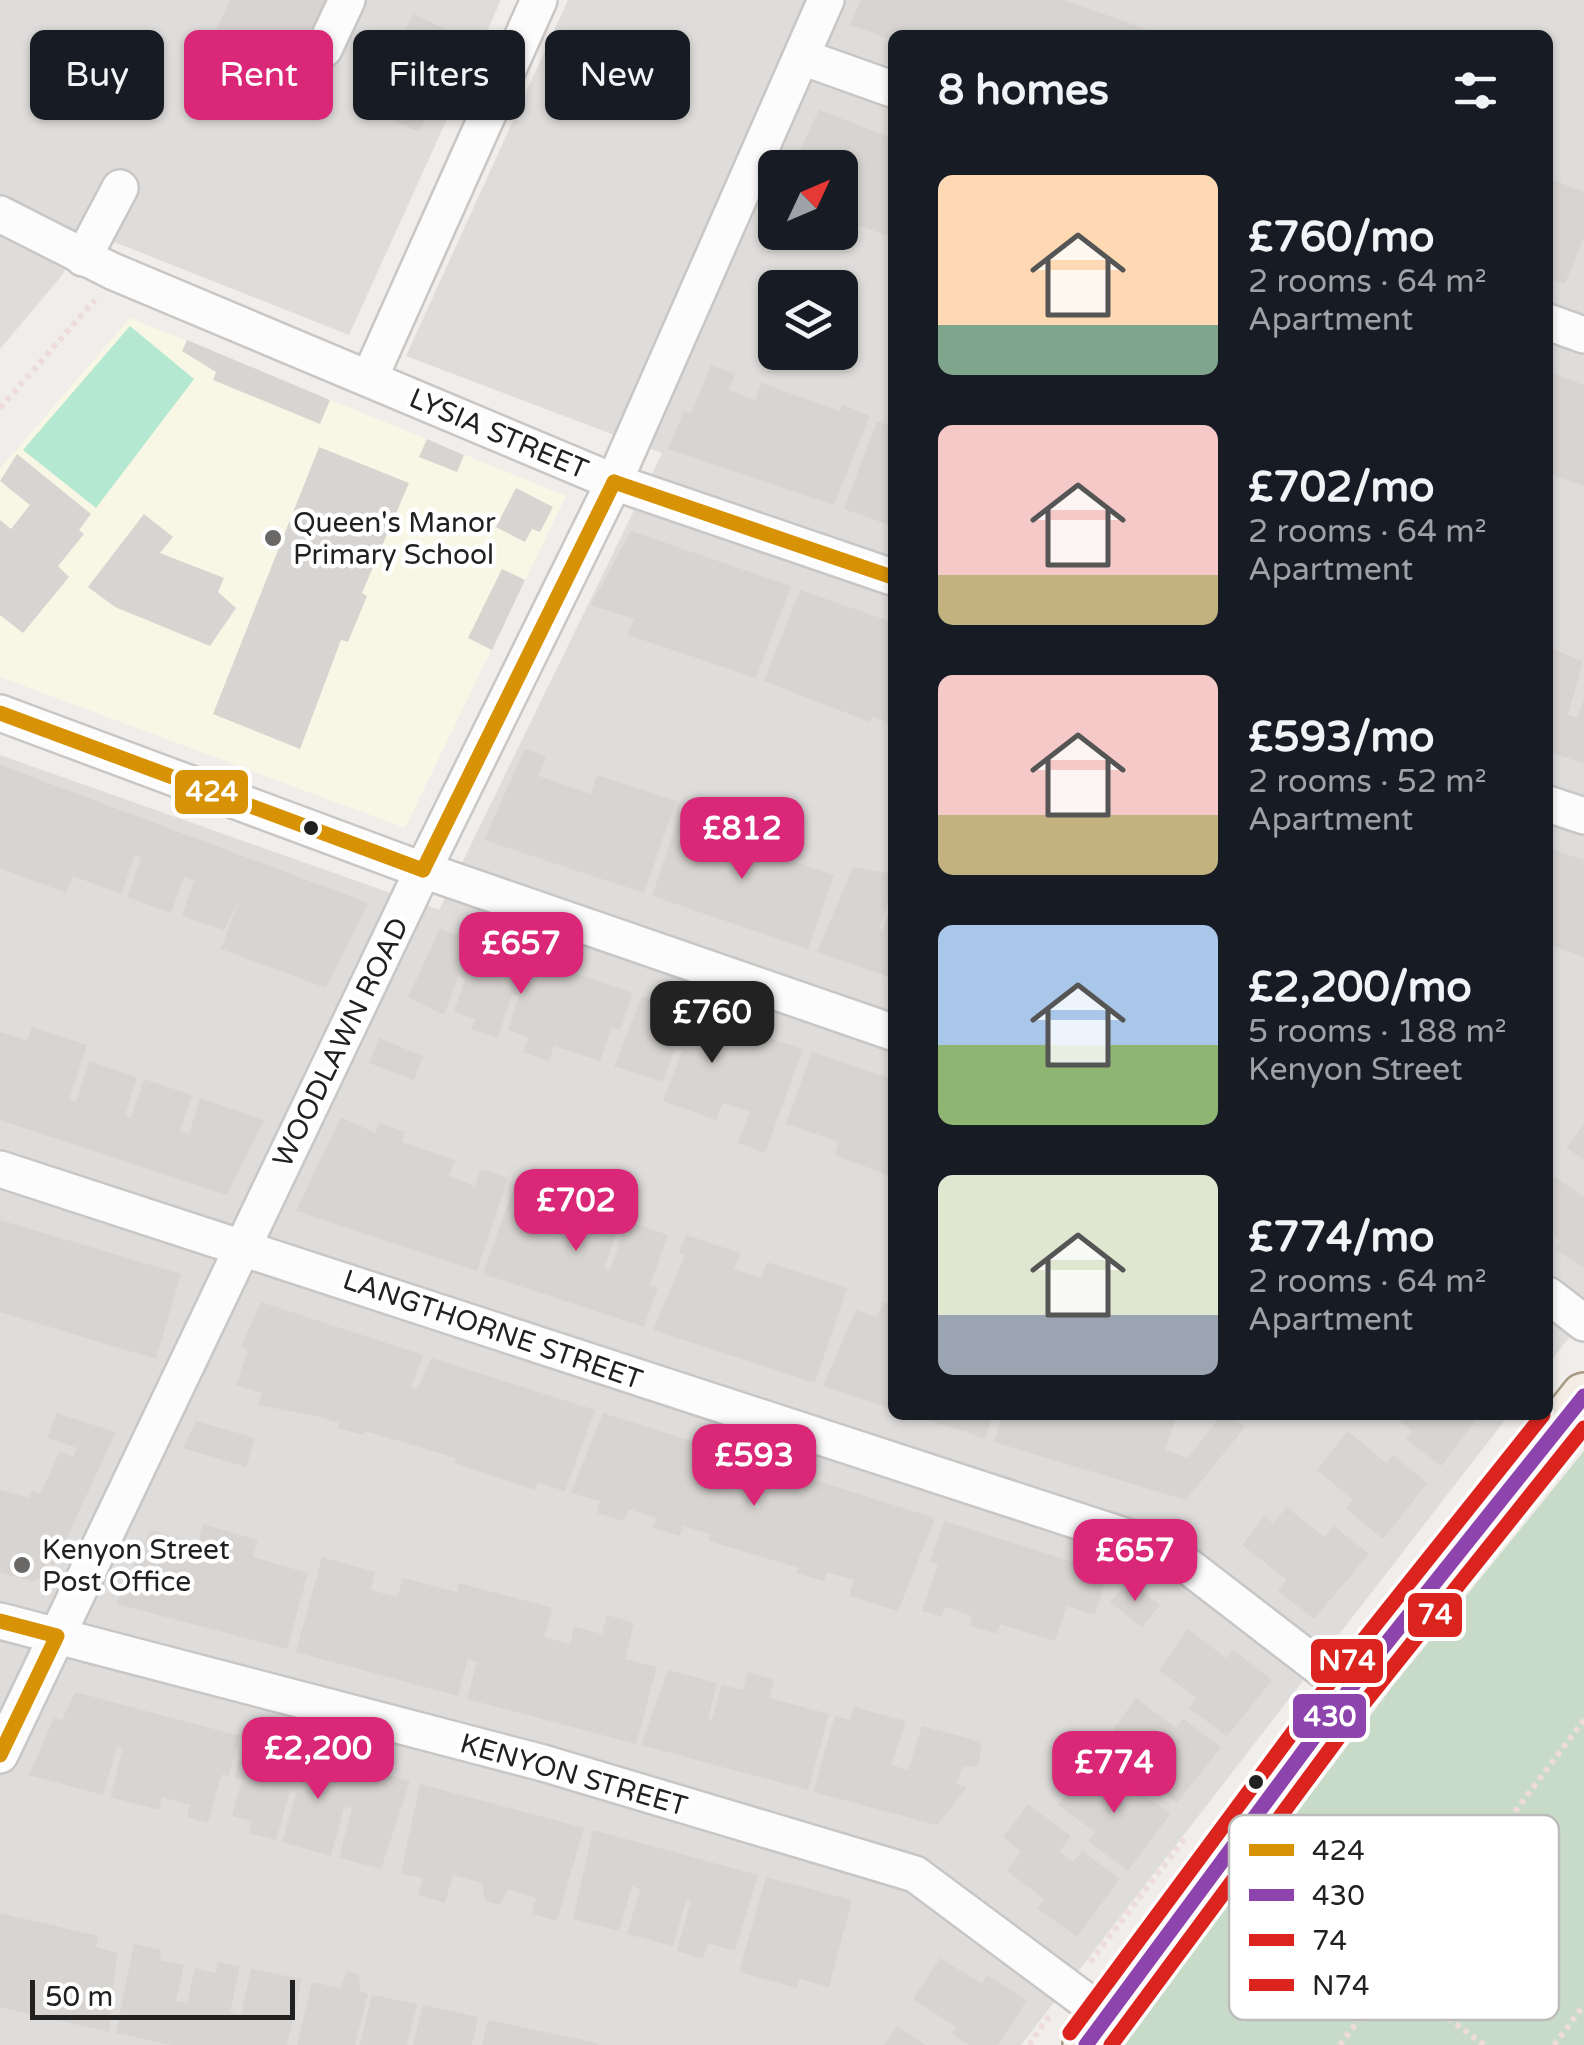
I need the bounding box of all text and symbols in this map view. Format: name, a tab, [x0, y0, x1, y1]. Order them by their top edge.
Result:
chip: Buy	[30, 30, 164, 120]
chip: Rent	[184, 30, 333, 120]
chip: Filters	[353, 30, 525, 120]
chip: New	[545, 30, 690, 120]
icon: filters	[1448, 63, 1503, 118]
text: 8 homes	[938, 65, 1109, 116]
north arrow	[758, 150, 858, 250]
map controls	[758, 150, 858, 370]
text: £760/mo	[1248, 212, 1435, 263]
icon: home	[1018, 215, 1138, 335]
text: 2 rooms · 64 m²	[1248, 263, 1487, 301]
button: layers	[758, 270, 858, 370]
text: Apartment	[1248, 301, 1413, 339]
street label: LYSIA STREET	[404, 381, 593, 487]
text: £702/mo	[1248, 462, 1435, 513]
icon: home	[1018, 465, 1138, 585]
place label: Queen's Manor Primary School	[293, 506, 496, 572]
text: 2 rooms · 64 m²	[1248, 513, 1487, 551]
marker: Queen's Manor Primary School	[262, 527, 284, 549]
text: Apartment	[1248, 551, 1413, 589]
text: £593/mo	[1248, 712, 1435, 763]
icon: home	[1018, 715, 1138, 835]
text: 2 rooms · 52 m²	[1248, 763, 1487, 801]
line badge: 424	[173, 768, 250, 816]
text: 424	[186, 775, 239, 809]
pin: £812	[683, 797, 801, 882]
text: Apartment	[1248, 801, 1413, 839]
text: £812	[702, 810, 782, 848]
unlabelled marker	[301, 818, 321, 838]
street label: WOODLAWN ROAD	[266, 912, 416, 1173]
pin: £657	[462, 912, 580, 997]
text: £657	[481, 925, 561, 963]
text: £2,200/mo	[1248, 962, 1472, 1013]
icon: home	[1018, 965, 1138, 1085]
pin: £760	[653, 981, 771, 1066]
text: £760	[672, 994, 752, 1032]
text: 5 rooms · 188 m²	[1248, 1013, 1507, 1051]
text: Kenyon Street	[1248, 1051, 1462, 1089]
pin: £702	[517, 1169, 635, 1254]
text: £702	[536, 1182, 616, 1220]
text: £774/mo	[1248, 1212, 1435, 1263]
icon: home	[1018, 1215, 1138, 1335]
street label: LANGTHORNE STREET	[338, 1263, 647, 1397]
text: 2 rooms · 64 m²	[1248, 1263, 1487, 1301]
text: Apartment	[1248, 1301, 1413, 1339]
pin: £593	[695, 1424, 813, 1509]
text: £593	[714, 1437, 794, 1475]
pin: £657	[1076, 1519, 1194, 1604]
text: £657	[1095, 1532, 1175, 1570]
place label: Kenyon Street Post Office	[42, 1533, 230, 1599]
marker: Kenyon Street Post Office	[11, 1554, 33, 1576]
line badge: 74	[1406, 1591, 1464, 1639]
text: 74	[1417, 1598, 1453, 1632]
line badge: N74	[1309, 1637, 1385, 1685]
text: N74	[1318, 1644, 1376, 1678]
line badge: 430	[1291, 1692, 1368, 1740]
text: 430	[1304, 1700, 1356, 1734]
pin: £2,200	[237, 1717, 399, 1802]
street label: KENYON STREET	[456, 1726, 691, 1824]
text: £2,200	[264, 1730, 372, 1768]
pin: £774	[1055, 1731, 1173, 1816]
text: £774	[1074, 1744, 1154, 1782]
unlabelled marker	[1246, 1772, 1266, 1792]
legend	[1229, 1815, 1559, 2020]
text: 424	[1312, 1834, 1365, 1868]
text: 430	[1312, 1879, 1365, 1913]
text: 74	[1312, 1924, 1347, 1958]
text: N74	[1312, 1969, 1370, 2003]
scale bar	[30, 1975, 295, 2020]
text: 50 m	[45, 1980, 113, 2014]

